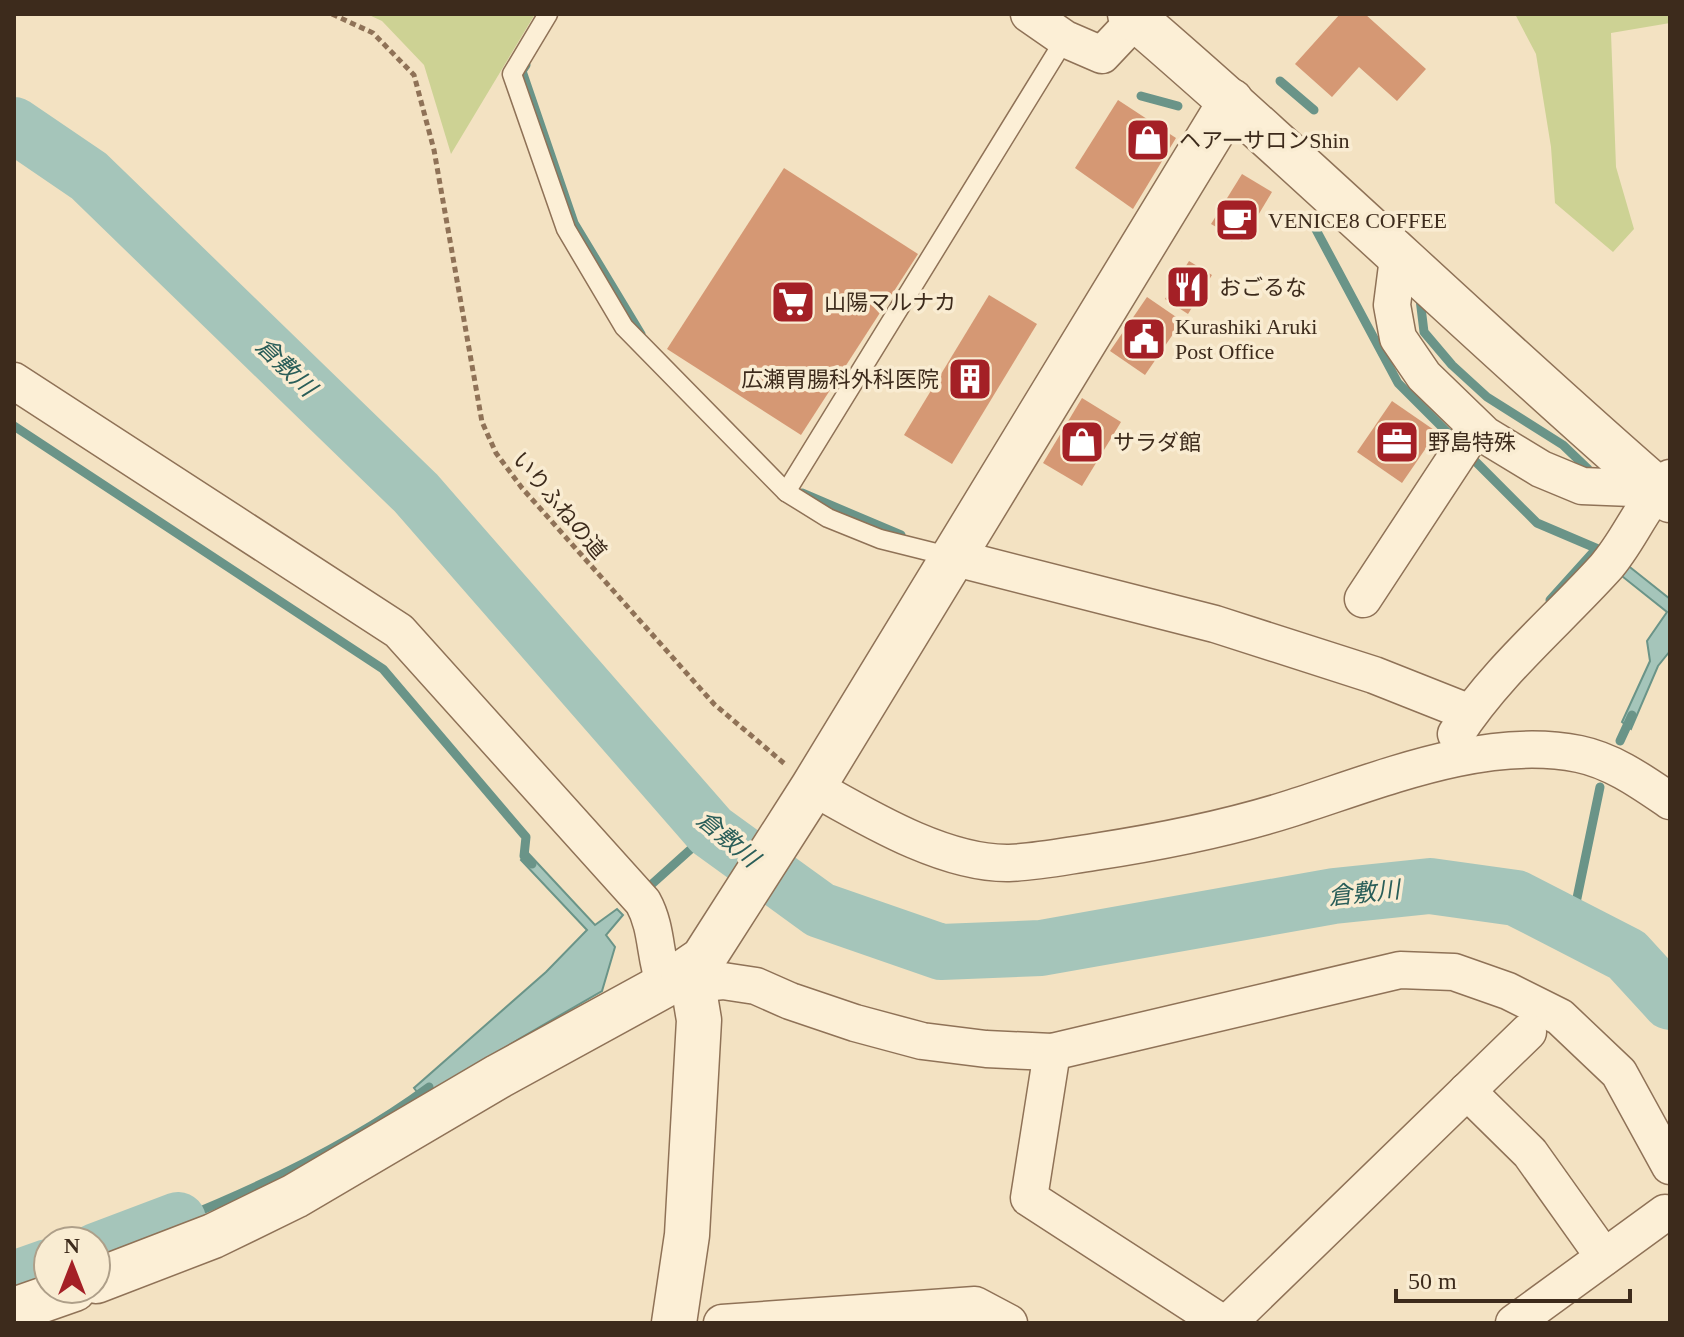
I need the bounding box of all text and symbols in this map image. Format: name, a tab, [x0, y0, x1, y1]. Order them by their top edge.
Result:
shop icon: ヘアーサロンShin	[1124, 116, 1172, 164]
place label: ヘアーサロンShin	[1179, 128, 1350, 153]
cafe icon: VENICE8 COFFEE	[1213, 196, 1261, 244]
place label: VENICE8 COFFEE	[1268, 208, 1447, 233]
restaurant icon: おごるな	[1164, 263, 1212, 311]
place label: おごるな	[1219, 275, 1307, 300]
supermarket icon: 山陽マルナカ	[769, 278, 817, 326]
place label: 山陽マルナカ	[824, 290, 956, 315]
place label: Kurashiki Aruki Post Office	[1175, 314, 1317, 364]
public building icon: Kurashiki Aruki Post Office	[1120, 315, 1168, 363]
water label: 倉敷川	[251, 333, 323, 403]
building icon: 広瀬胃腸科外科医院	[946, 355, 994, 403]
place label: 広瀬胃腸科外科医院	[741, 367, 939, 392]
shop icon: サラダ館	[1058, 418, 1106, 466]
office icon: 野島特殊	[1373, 418, 1421, 466]
place label: サラダ館	[1113, 430, 1201, 455]
place label: 野島特殊	[1428, 430, 1516, 455]
street label: いりふねの道	[508, 447, 612, 564]
water label: 倉敷川	[692, 806, 766, 874]
water label: 倉敷川	[1327, 876, 1404, 910]
north arrow	[32, 1225, 112, 1305]
text: N	[64, 1233, 80, 1258]
scale bar	[1396, 1253, 1630, 1303]
text: 50 m	[1408, 1268, 1457, 1294]

